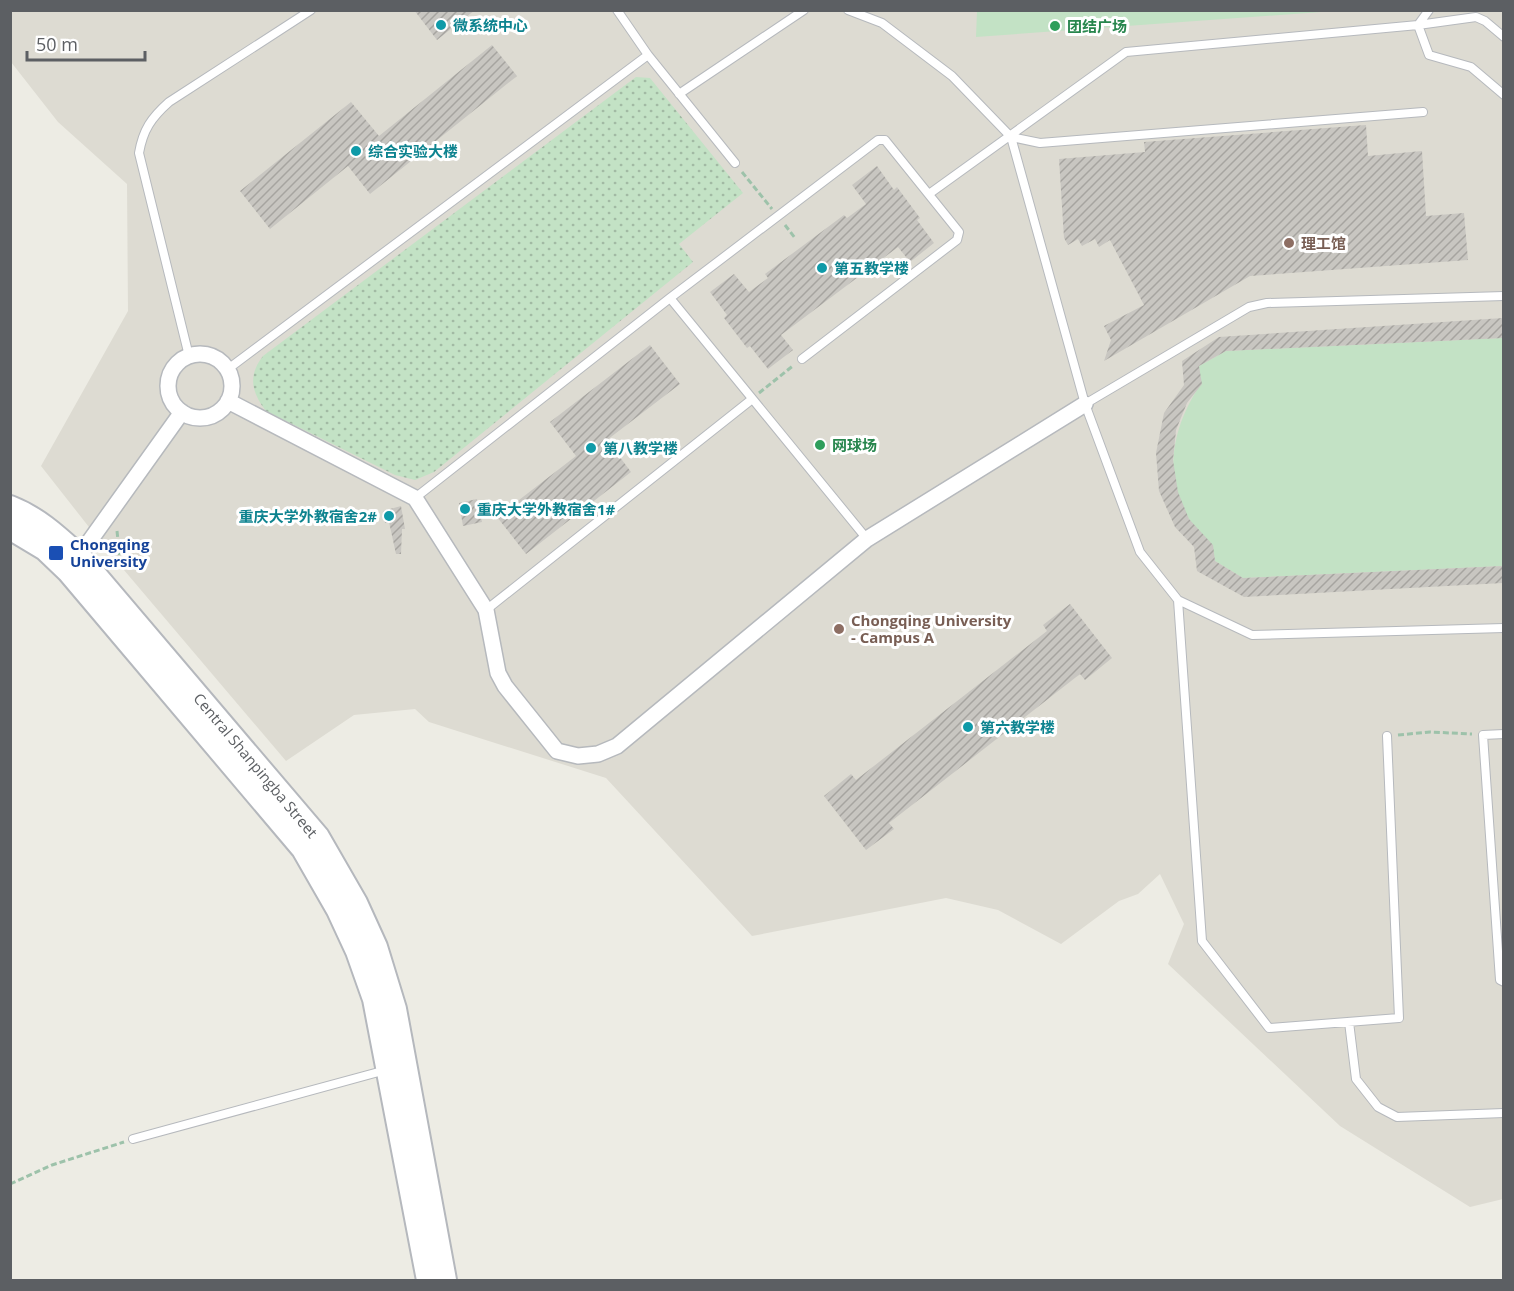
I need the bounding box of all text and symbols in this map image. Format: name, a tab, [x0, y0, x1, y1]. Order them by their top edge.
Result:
place label: 微系统中心	[453, 15, 528, 35]
place label: 团结广场	[1067, 16, 1127, 36]
marker: 微系统中心	[434, 18, 448, 32]
marker: 团结广场	[1048, 19, 1062, 33]
scale bar	[27, 24, 146, 62]
text: 50 m	[36, 32, 78, 56]
place label: 综合实验大楼	[368, 141, 458, 161]
marker: 综合实验大楼	[349, 144, 363, 158]
place label: 理工馆	[1301, 233, 1346, 253]
marker: 理工馆	[1282, 236, 1296, 250]
place label: 第五教学楼	[834, 258, 909, 278]
marker: 第五教学楼	[815, 261, 829, 275]
place label: 网球场	[832, 435, 877, 455]
place label: 第八教学楼	[603, 438, 678, 458]
marker: 网球场	[813, 438, 827, 452]
marker: 第八教学楼	[584, 441, 598, 455]
place label: 重庆大学外教宿舍1#	[477, 499, 616, 519]
marker: 重庆大学外教宿舍1#	[458, 502, 472, 516]
place label: 重庆大学外教宿舍2#	[239, 506, 377, 526]
marker: 重庆大学外教宿舍2#	[382, 509, 396, 523]
place label: Chongqing University	[70, 534, 150, 571]
marker: Chongqing University	[47, 544, 65, 562]
place label: Chongqing University - Campus A	[851, 610, 1012, 647]
marker: Chongqing University - Campus A	[832, 622, 846, 636]
street label: Central Shanpingba Street	[189, 688, 323, 842]
place label: 第六教学楼	[980, 717, 1055, 737]
marker: 第六教学楼	[961, 720, 975, 734]

